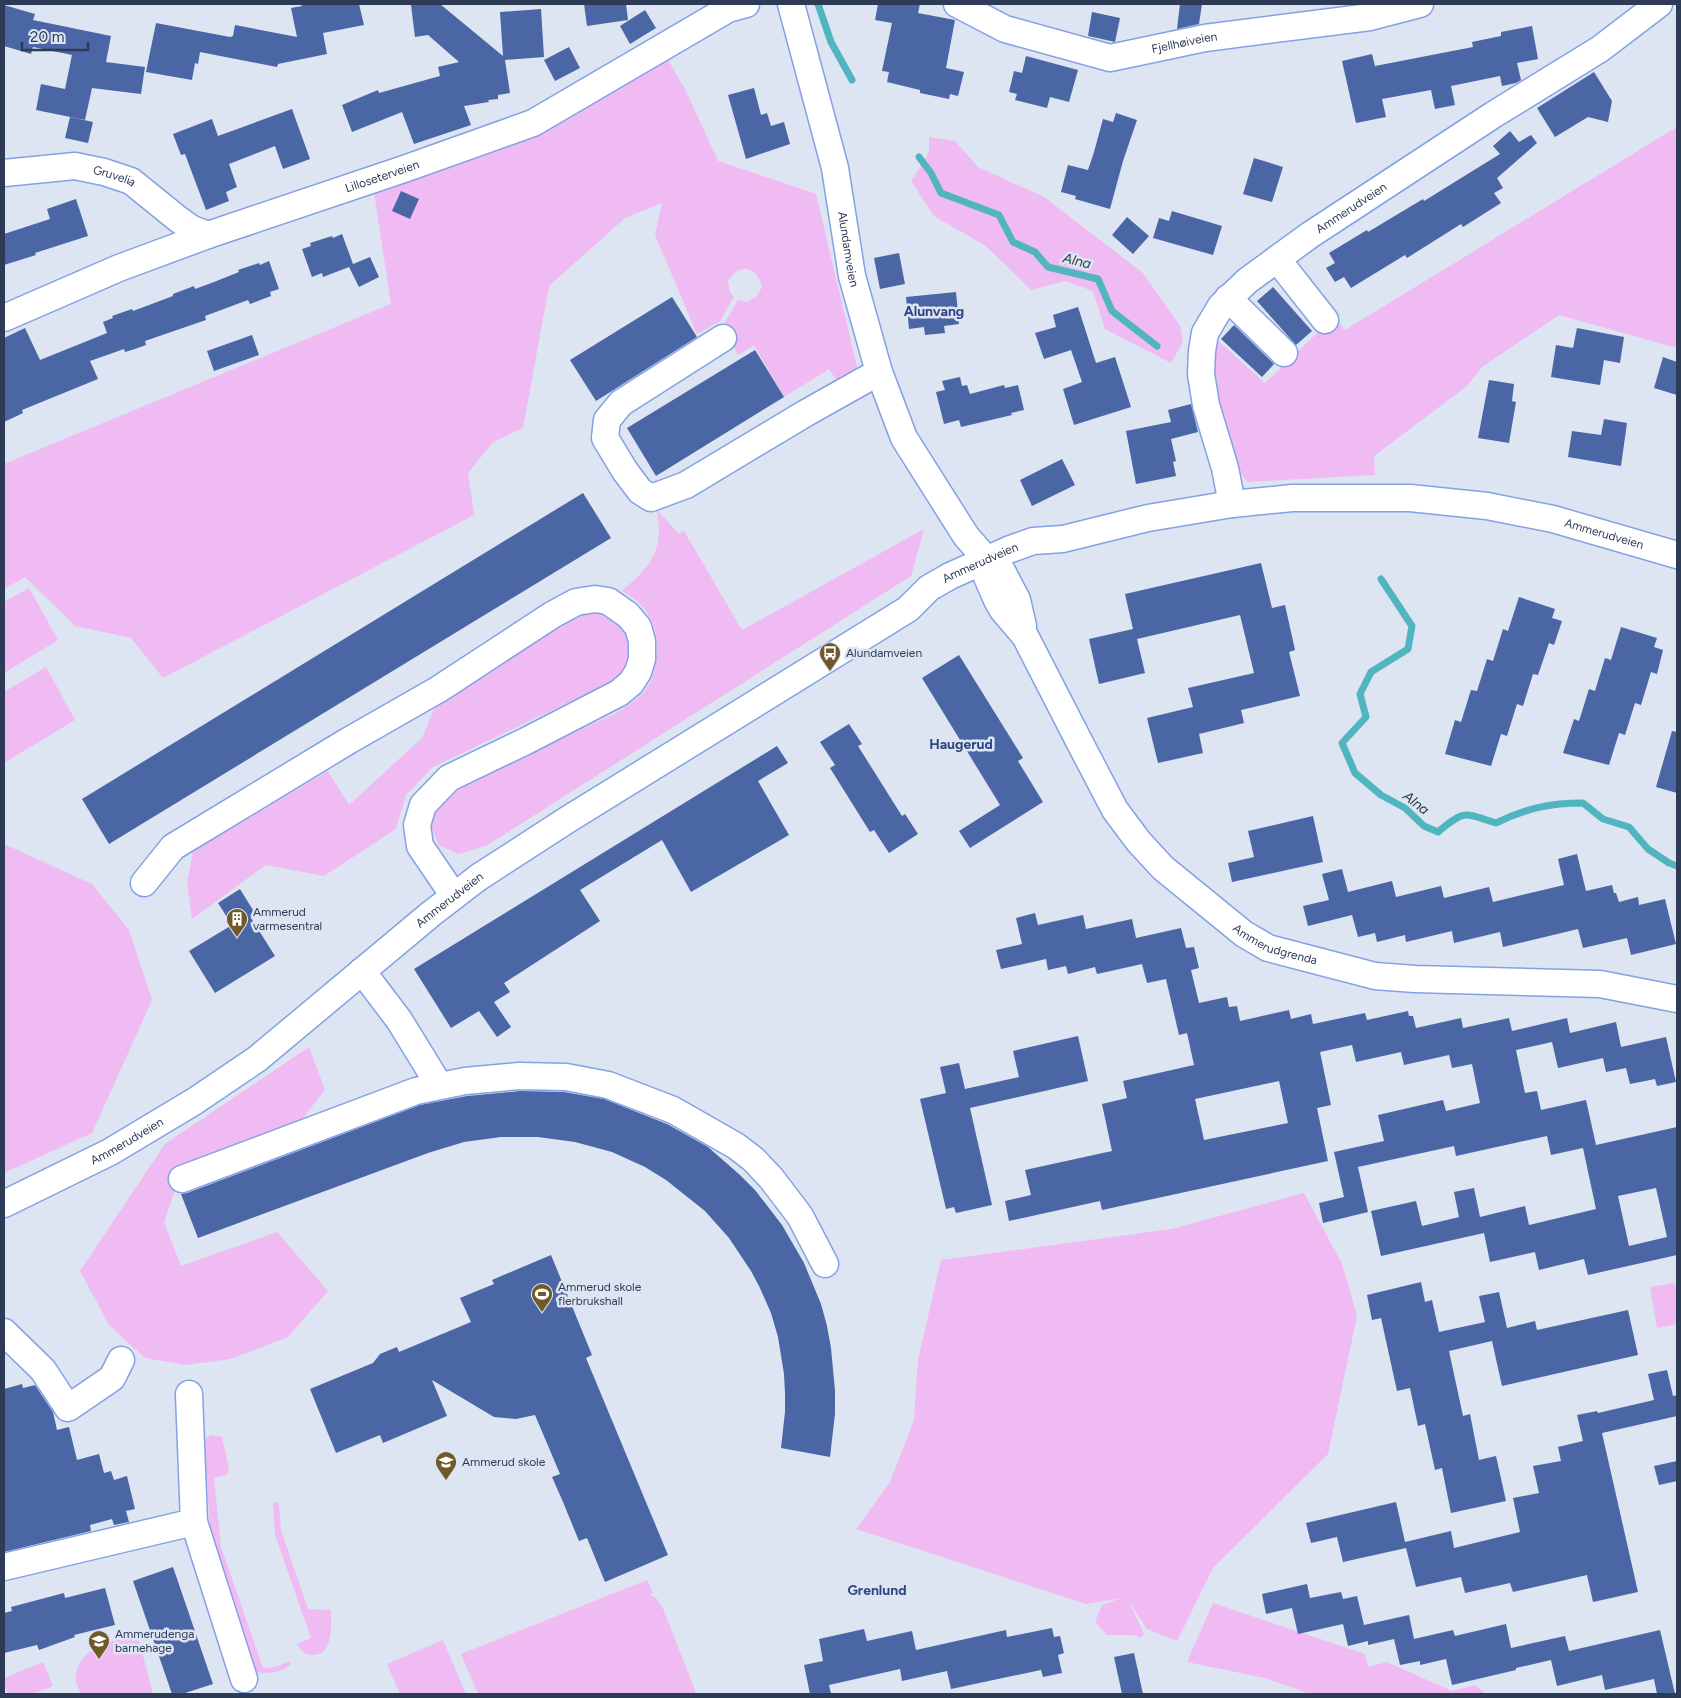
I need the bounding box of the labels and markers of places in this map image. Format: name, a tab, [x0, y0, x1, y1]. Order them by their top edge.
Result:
bus stop icon: Alundamveien	[818, 641, 842, 672]
place label: Alundamveien	[846, 646, 922, 660]
place label: Ammerud varmesentral	[253, 905, 322, 933]
building icon: Ammerud varmesentral	[225, 907, 249, 938]
place label: Ammerud skole flerbrukshall	[558, 1280, 642, 1308]
sports icon: Ammerud skole flerbrukshall	[530, 1282, 554, 1313]
school or university icon: Ammerud skole	[434, 1450, 458, 1481]
place label: Ammerud skole	[462, 1455, 546, 1469]
place label: Ammerudenga barnehage	[115, 1627, 194, 1655]
school or university icon: Ammerudenga barnehage	[87, 1629, 111, 1660]

